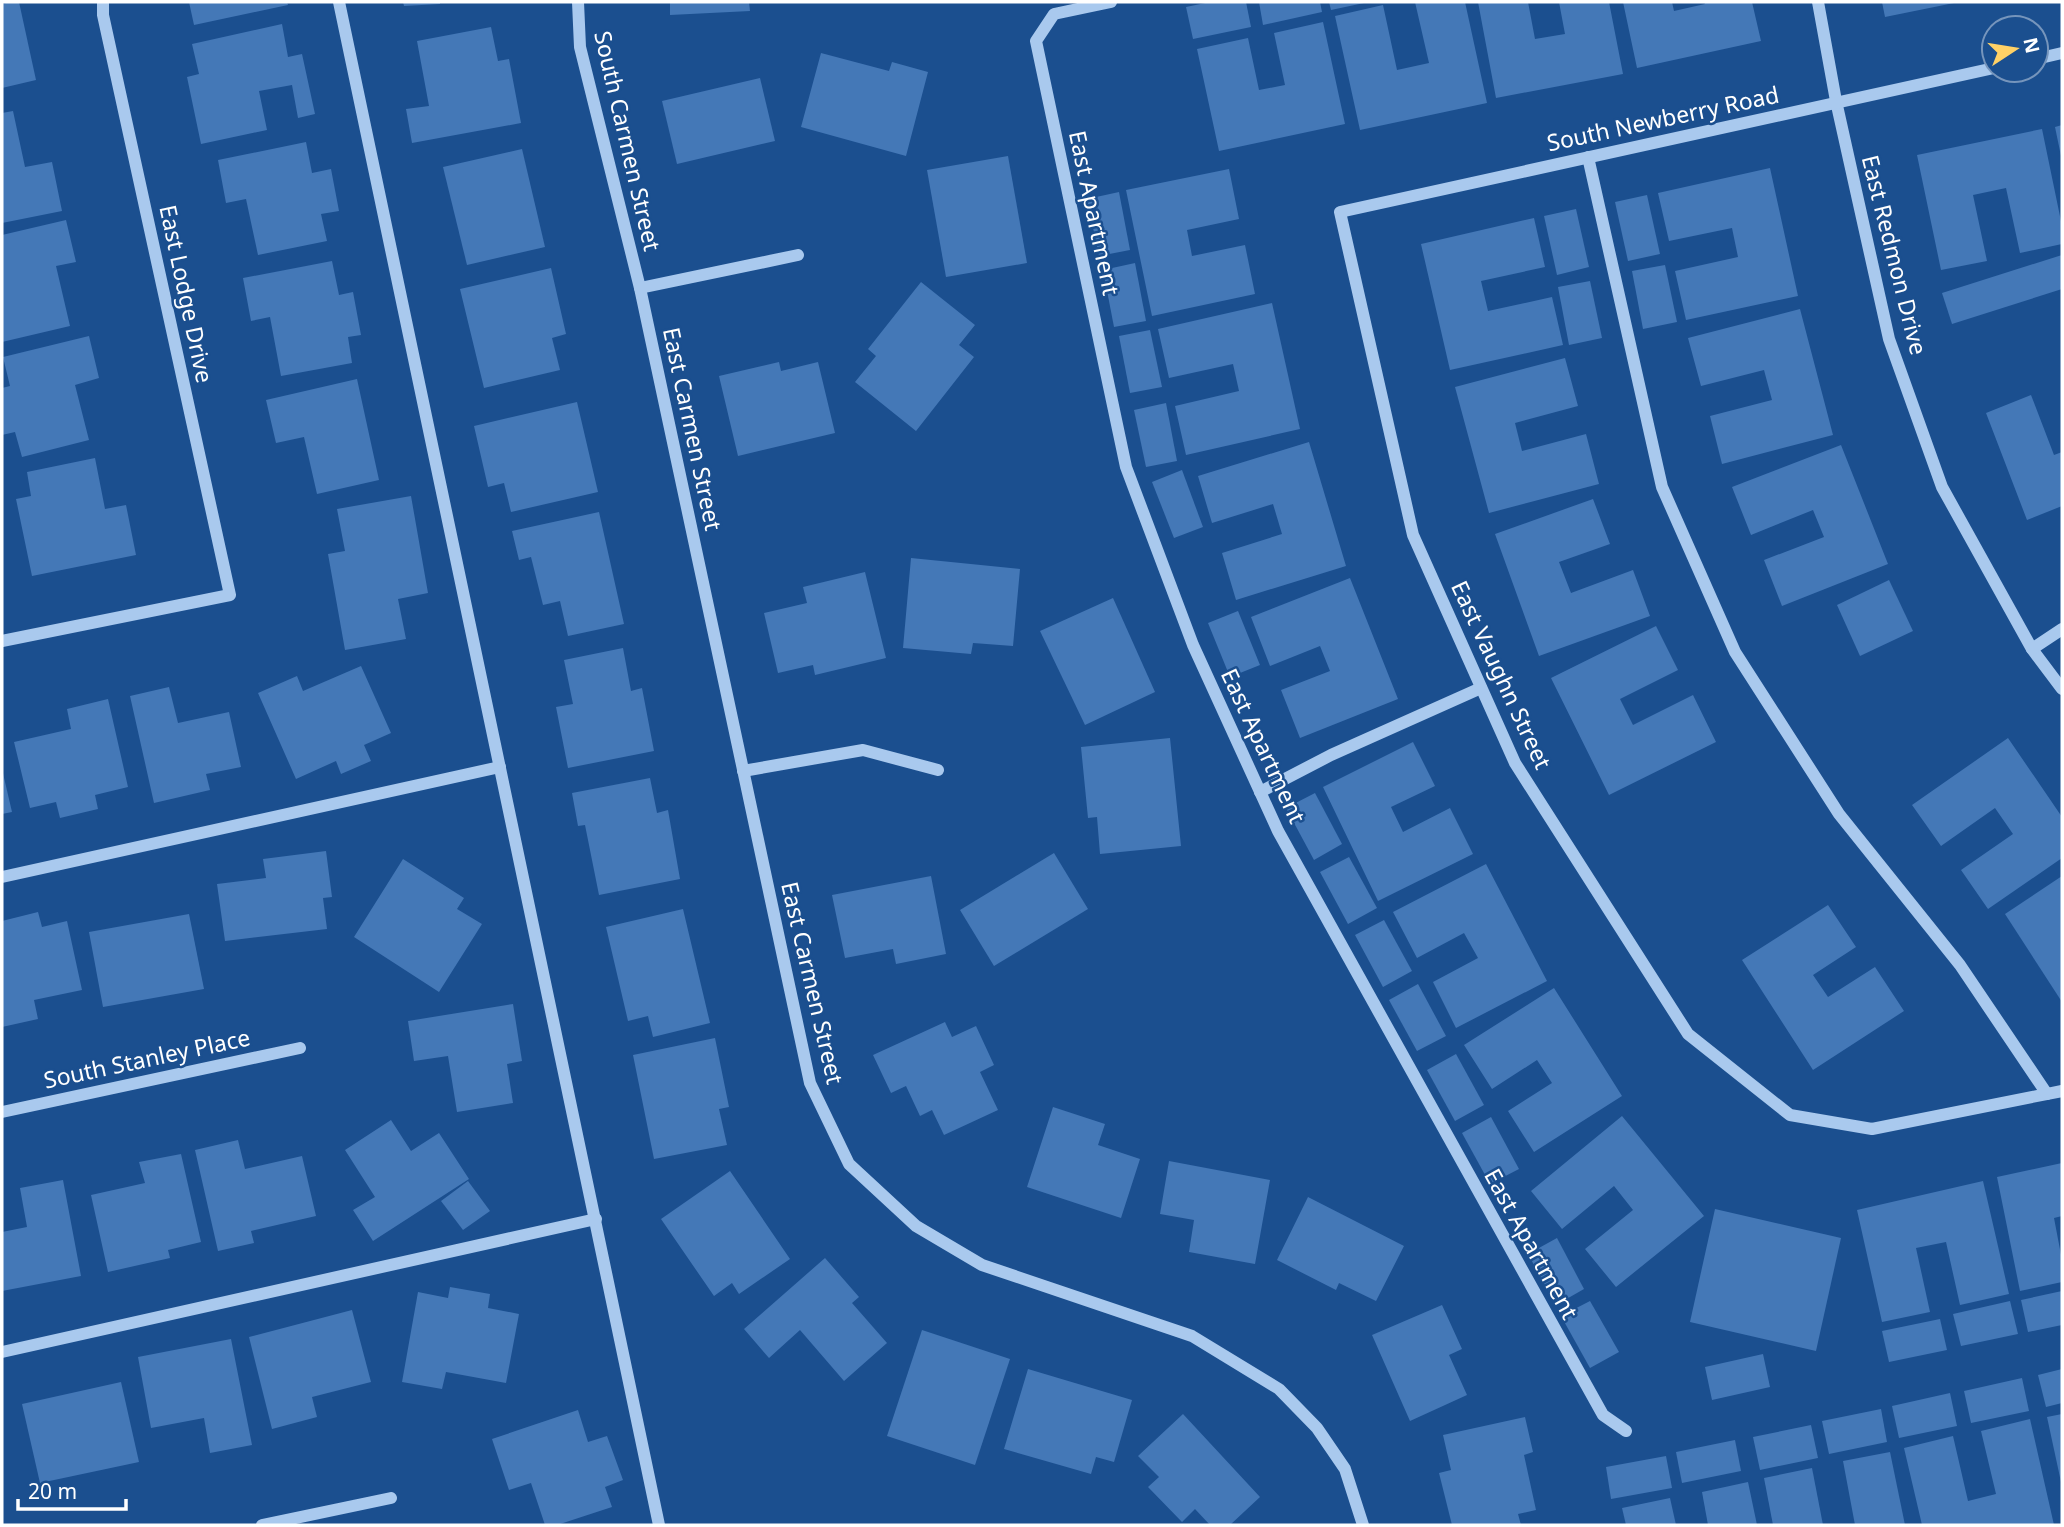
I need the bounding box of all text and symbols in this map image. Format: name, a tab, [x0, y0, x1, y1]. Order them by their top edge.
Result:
north arrow	[1980, 14, 2050, 84]
street label: South Carmen Street	[587, 28, 669, 254]
text: N	[2017, 35, 2046, 56]
street label: South Newberry Road	[1544, 78, 1782, 158]
street label: East Apartment	[1062, 128, 1128, 298]
street label: East Redmon Drive	[1855, 151, 1935, 358]
street label: East Lodge Drive	[153, 202, 221, 386]
street label: East Carmen Street	[656, 324, 730, 533]
street label: East Vaughn Street	[1444, 575, 1560, 774]
street label: East Apartment	[1214, 663, 1314, 828]
street label: East Carmen Street	[774, 878, 852, 1087]
street label: South Stanley Place	[41, 1021, 253, 1096]
street label: East Apartment	[1477, 1162, 1586, 1325]
scale bar	[18, 1468, 126, 1512]
text: 20 m	[28, 1477, 77, 1505]

